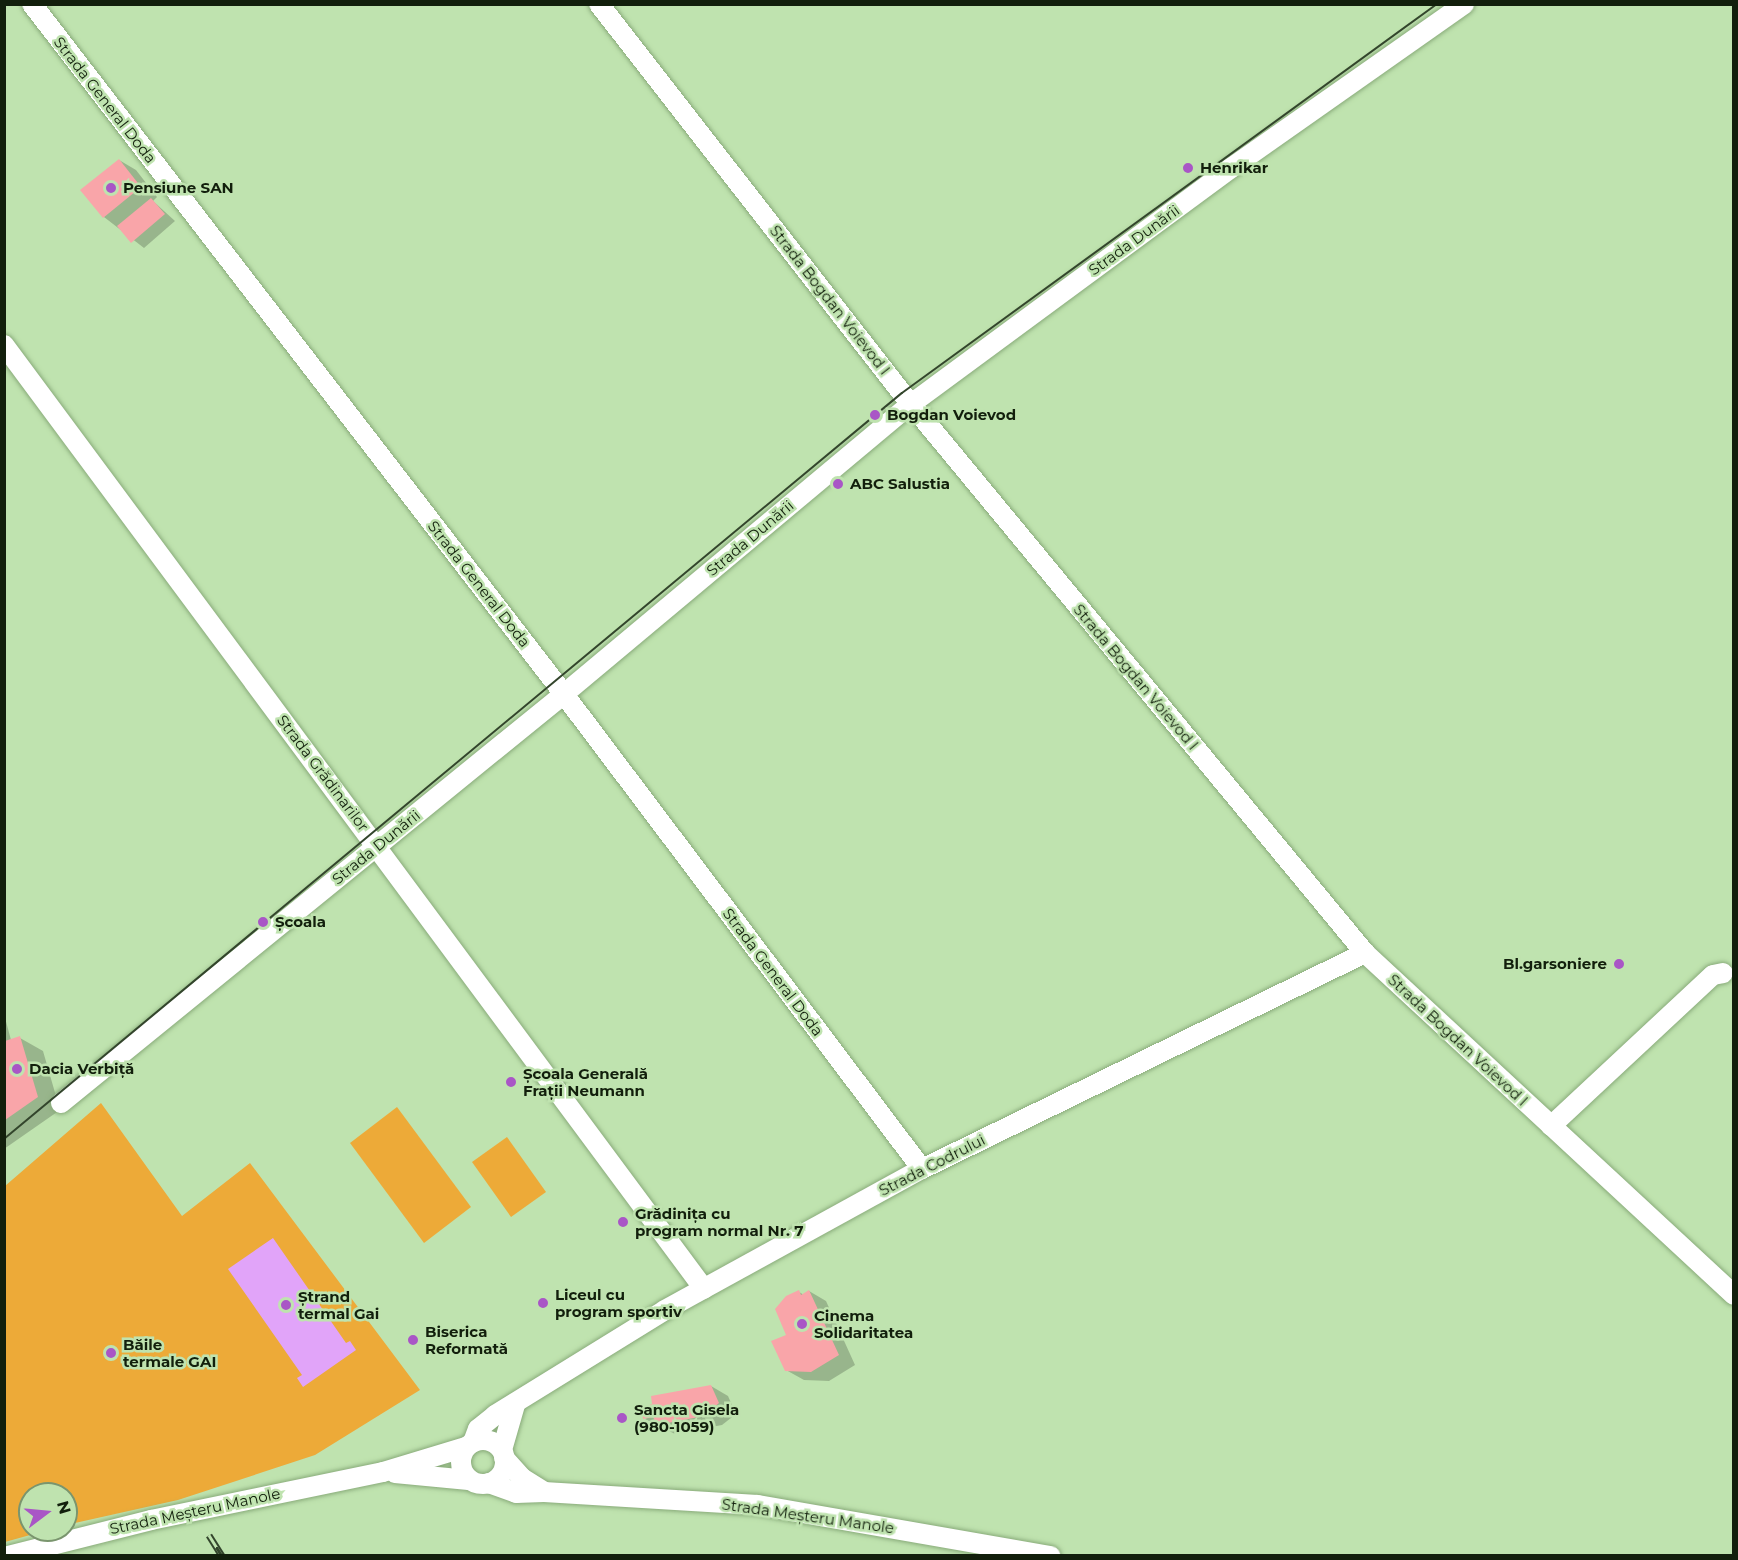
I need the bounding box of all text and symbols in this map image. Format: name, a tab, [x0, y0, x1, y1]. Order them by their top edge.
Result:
street label: Strada General Doda	[50, 33, 160, 167]
place label: Henrikar	[1200, 159, 1268, 177]
marker: Henrikar	[1181, 161, 1195, 175]
place label: Pensiune SAN	[123, 179, 234, 197]
marker: Pensiune SAN	[104, 181, 118, 195]
street label: Strada Dunării	[1085, 201, 1183, 279]
street label: Strada Bogdan Voievod I	[766, 222, 894, 378]
place label: Bogdan Voievod	[887, 406, 1016, 424]
marker: Bogdan Voievod	[868, 408, 882, 422]
place label: ABC Salustia	[850, 475, 950, 493]
marker: ABC Salustia	[831, 477, 845, 491]
street label: Strada Dunării	[703, 496, 797, 580]
street label: Strada General Doda	[424, 517, 534, 651]
street label: Strada Bogdan Voievod I	[1070, 601, 1202, 753]
street label: Strada Grădinarilor	[273, 711, 373, 835]
street label: Strada Dunării	[328, 806, 424, 888]
street label: Strada General Doda	[719, 905, 827, 1039]
place label: Școala	[275, 913, 326, 931]
marker: Școala	[256, 915, 270, 929]
place label: Bl.garsoniere	[1503, 955, 1607, 973]
marker: Bl.garsoniere	[1612, 957, 1626, 971]
street label: Strada Bogdan Voievod I	[1384, 970, 1532, 1110]
place label: Dacia Verbiță	[29, 1060, 134, 1078]
marker: Dacia Verbiță	[10, 1062, 24, 1076]
place label: Școala Generală Frații Neumann	[523, 1064, 648, 1099]
marker: Școala Generală Frații Neumann	[504, 1075, 518, 1089]
street label: Strada Codrului	[876, 1131, 988, 1199]
place label: Grădinița cu program normal Nr. 7	[635, 1204, 803, 1239]
marker: Grădinița cu program normal Nr. 7	[616, 1215, 630, 1229]
place label: Liceul cu program sportiv	[555, 1285, 682, 1320]
place label: Ștrand termal Gai	[298, 1287, 379, 1322]
marker: Liceul cu program sportiv	[536, 1296, 550, 1310]
marker: Ștrand termal Gai	[279, 1298, 293, 1312]
place label: Cinema Solidaritatea	[814, 1306, 913, 1341]
marker: Cinema Solidaritatea	[795, 1317, 809, 1331]
place label: Biserica Reformată	[425, 1322, 508, 1357]
marker: Biserica Reformată	[406, 1333, 420, 1347]
place label: Băile termale GAI	[123, 1335, 216, 1370]
marker: Băile termale GAI	[104, 1346, 118, 1360]
place label: Sancta Gisela (980-1059)	[634, 1400, 739, 1435]
marker: Sancta Gisela (980-1059)	[615, 1411, 629, 1425]
north arrow	[18, 1482, 78, 1542]
street label: Strada Meșteru Manole	[108, 1484, 282, 1538]
street label: Strada Meșteru Manole	[721, 1495, 895, 1537]
text: N	[53, 1499, 75, 1516]

